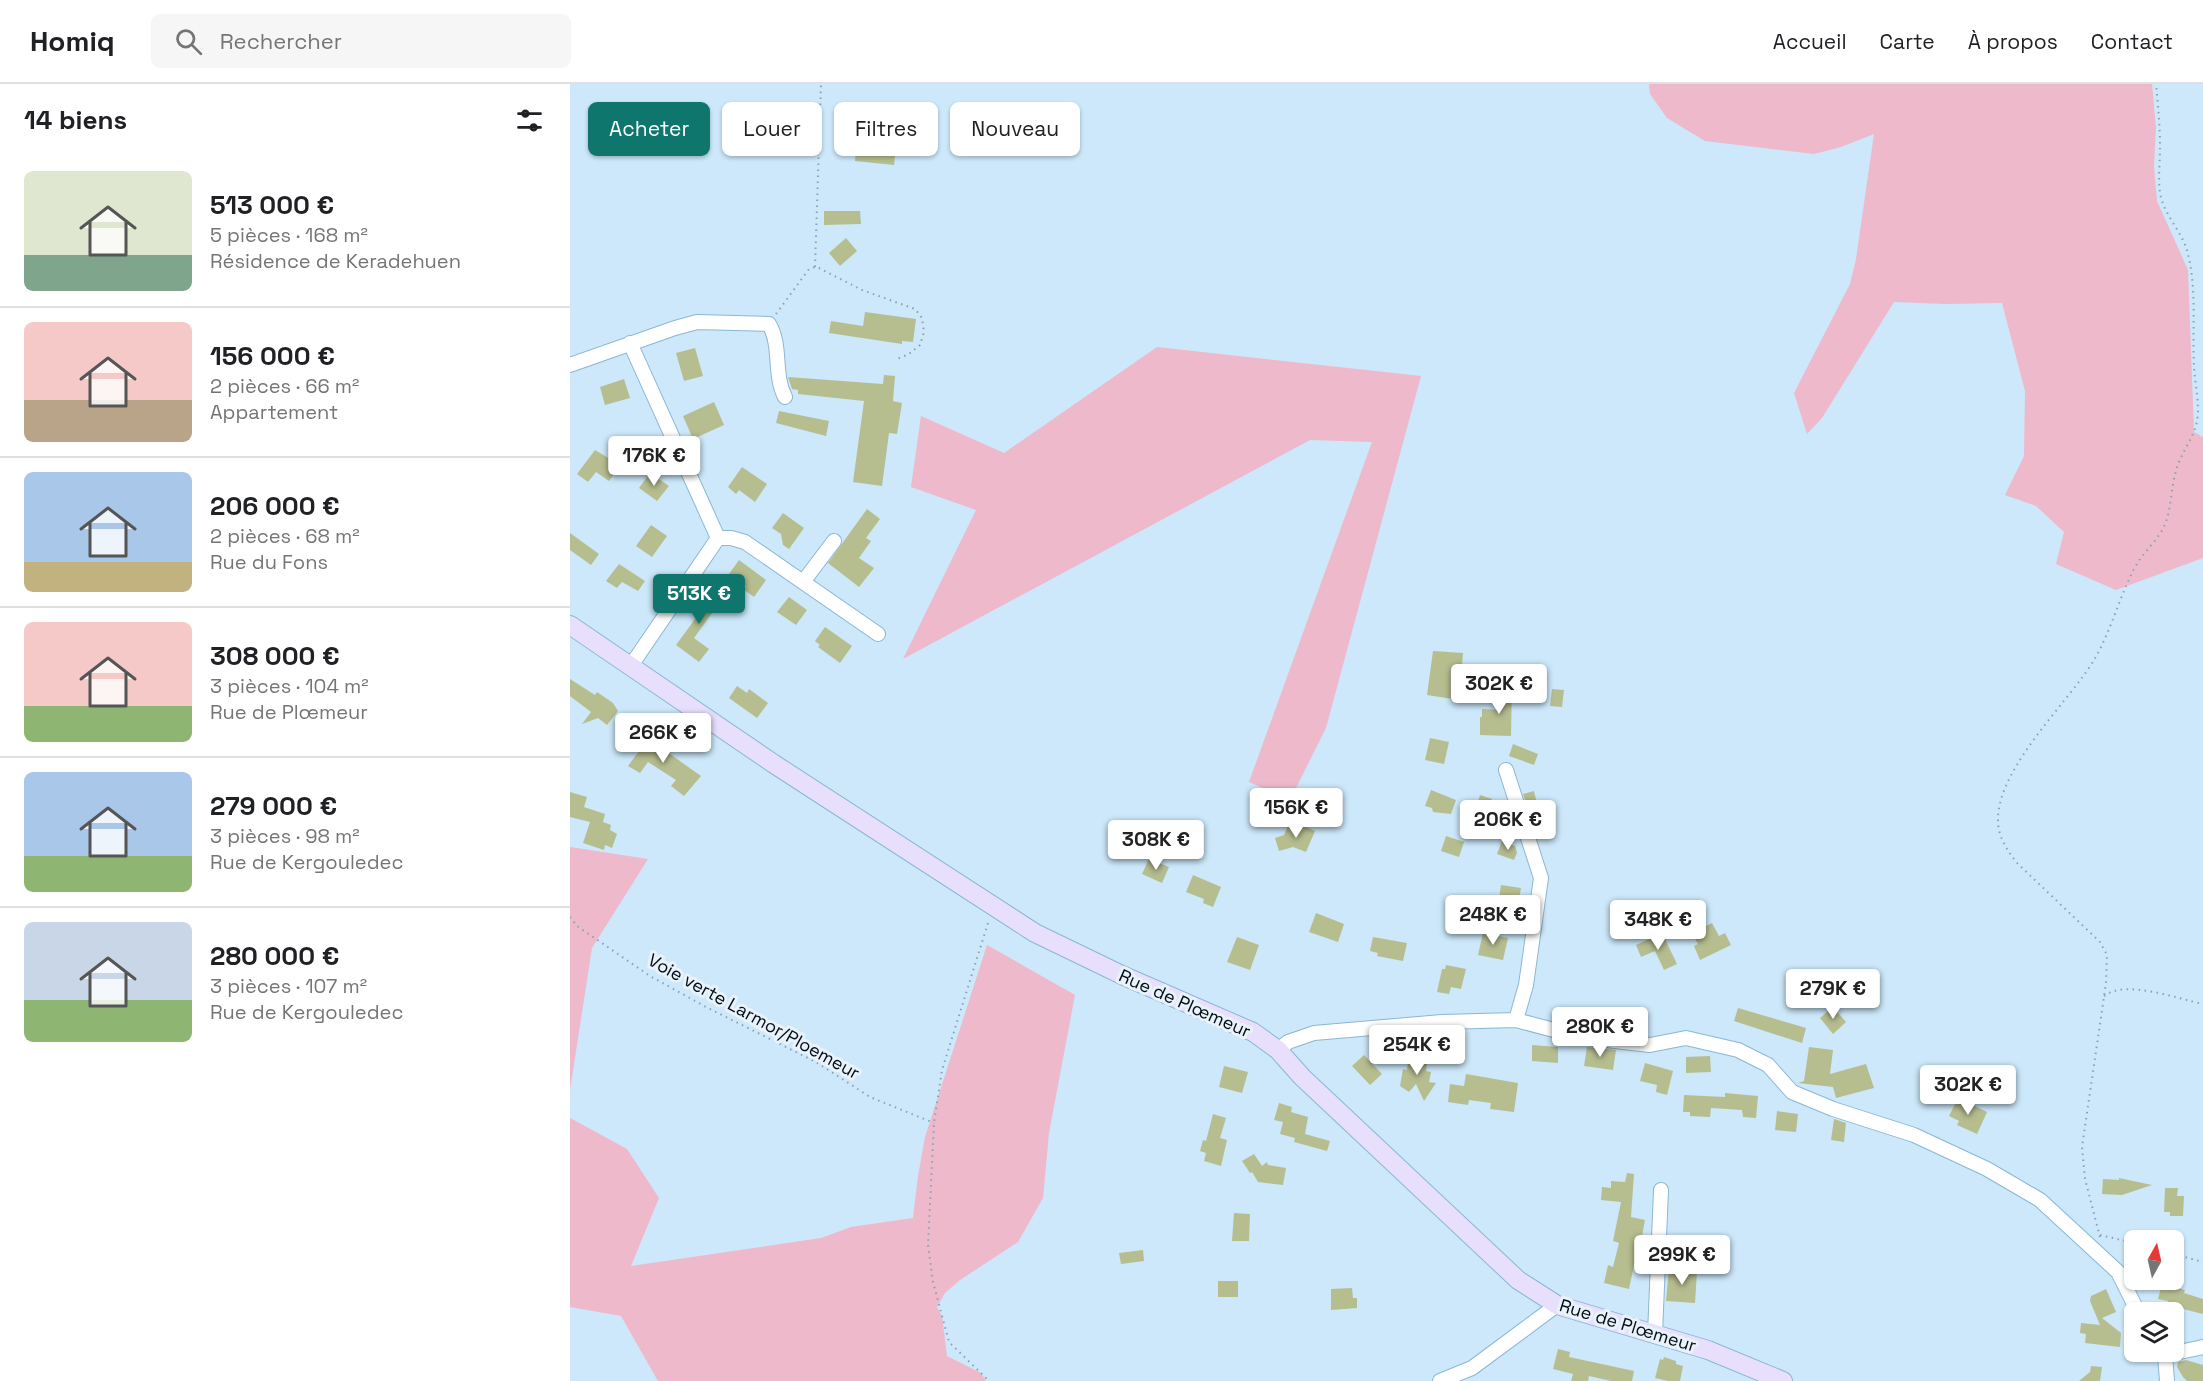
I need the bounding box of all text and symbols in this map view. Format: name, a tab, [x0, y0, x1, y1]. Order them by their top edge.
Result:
search box	[151, 14, 571, 68]
text: Homiq	[30, 23, 115, 59]
icon: search	[172, 25, 205, 58]
text: Rechercher	[220, 27, 342, 55]
text: Accueil	[1773, 28, 1847, 55]
text: Carte	[1880, 28, 1935, 55]
text: À propos	[1968, 28, 2058, 55]
text: Contact	[2091, 28, 2173, 55]
chip: Acheter	[588, 102, 710, 156]
chip: Louer	[722, 102, 822, 156]
chip: Filtres	[834, 102, 938, 156]
chip: Nouveau	[950, 102, 1080, 156]
text: 14 biens	[24, 103, 127, 137]
icon: filters	[513, 104, 546, 137]
text: 513 000 €	[210, 188, 334, 222]
icon: home	[72, 195, 144, 267]
text: 5 pièces · 168 m²	[210, 222, 368, 248]
text: Résidence de Keradehuen	[210, 248, 461, 274]
text: 156 000 €	[210, 339, 335, 373]
icon: home	[72, 346, 144, 418]
text: 2 pièces · 66 m²	[210, 373, 359, 399]
text: Appartement	[210, 399, 338, 425]
pin: 176K €	[605, 436, 703, 487]
text: 176K €	[622, 442, 686, 468]
text: 206 000 €	[210, 489, 340, 523]
icon: home	[72, 496, 144, 568]
text: 2 pièces · 68 m²	[210, 523, 360, 549]
text: Rue du Fons	[210, 549, 328, 575]
pin: 513K €	[650, 574, 748, 625]
text: 513K €	[667, 580, 731, 606]
text: 308 000 €	[210, 639, 340, 673]
icon: home	[72, 646, 144, 718]
pin: 302K €	[1450, 664, 1548, 715]
text: 302K €	[1465, 670, 1533, 696]
text: 3 pièces · 104 m²	[210, 673, 369, 699]
text: Rue de Plœmeur	[210, 699, 368, 725]
pin: 266K €	[614, 713, 712, 764]
text: 266K €	[629, 719, 697, 745]
pin: 156K €	[1247, 788, 1345, 839]
text: 279 000 €	[210, 789, 337, 823]
text: 156K €	[1264, 794, 1328, 820]
icon: home	[72, 796, 144, 868]
pin: 206K €	[1459, 800, 1557, 851]
text: 206K €	[1474, 806, 1542, 832]
pin: 308K €	[1107, 820, 1205, 871]
text: 3 pièces · 98 m²	[210, 823, 360, 849]
text: 308K €	[1122, 826, 1190, 852]
text: Rue de Kergouledec	[210, 849, 403, 875]
pin: 248K €	[1444, 895, 1542, 946]
pin: 348K €	[1609, 900, 1707, 951]
text: 248K €	[1459, 901, 1527, 927]
text: 348K €	[1624, 906, 1692, 932]
text: 280 000 €	[210, 939, 339, 973]
icon: home	[72, 946, 144, 1018]
street label: Voie verte Larmor/Ploemeur	[644, 948, 864, 1084]
street label: Rue de Plœmeur	[1115, 964, 1255, 1042]
pin: 279K €	[1784, 969, 1882, 1020]
text: 3 pièces · 107 m²	[210, 973, 367, 999]
text: 279K €	[1800, 975, 1866, 1001]
text: Rue de Kergouledec	[210, 999, 403, 1025]
pin: 280K €	[1551, 1007, 1649, 1058]
text: 280K €	[1566, 1013, 1634, 1039]
pin: 254K €	[1368, 1025, 1466, 1076]
text: 254K €	[1383, 1031, 1451, 1057]
pin: 302K €	[1919, 1065, 2017, 1116]
text: 302K €	[1934, 1071, 2002, 1097]
north arrow	[2124, 1230, 2184, 1290]
map controls	[2124, 1230, 2184, 1362]
pin: 299K €	[1633, 1235, 1731, 1286]
text: 299K €	[1648, 1241, 1716, 1267]
street label: Rue de Plœmeur	[1557, 1293, 1700, 1357]
button: layers	[2124, 1302, 2184, 1362]

